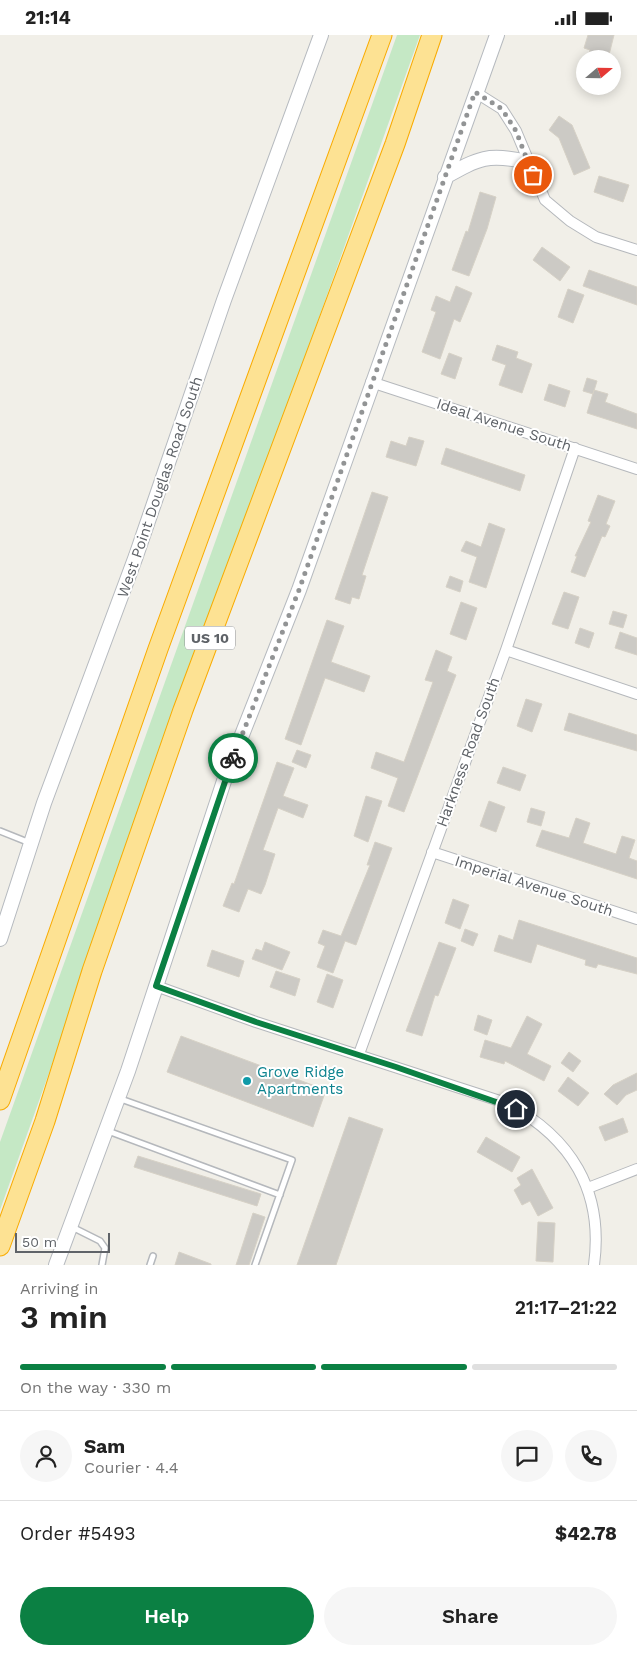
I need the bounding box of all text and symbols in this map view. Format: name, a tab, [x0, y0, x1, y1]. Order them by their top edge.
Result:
text: 21:14	[25, 6, 71, 29]
north arrow	[576, 50, 621, 95]
map controls	[576, 50, 621, 95]
pin	[512, 154, 554, 196]
icon: bag	[519, 161, 547, 189]
street label: West Point Douglas Road South	[114, 374, 206, 600]
street label: Ideal Avenue South	[434, 395, 574, 455]
road number: US 10	[185, 627, 235, 649]
street label: Harkness Road South	[433, 675, 503, 829]
courier	[208, 733, 258, 783]
icon: bike	[219, 744, 247, 772]
street label: Imperial Avenue South	[453, 852, 615, 920]
place label: Grove Ridge Apartments	[257, 1063, 344, 1098]
marker: Grove Ridge Apartments	[241, 1075, 253, 1087]
pin	[495, 1088, 537, 1130]
icon: home	[502, 1095, 530, 1123]
scale bar	[15, 1230, 110, 1253]
text: 50 m	[22, 1234, 57, 1250]
text: Arriving in	[20, 1279, 98, 1298]
text: 21:17–21:22	[515, 1296, 617, 1319]
text: 3 min	[20, 1298, 108, 1336]
text: On the way · 330 m	[20, 1378, 171, 1397]
button: person	[20, 1430, 72, 1482]
button: chat	[501, 1430, 553, 1482]
button: phone	[565, 1430, 617, 1482]
text: Sam	[84, 1435, 125, 1458]
text: Courier · 4.4	[84, 1458, 179, 1477]
text: Order #5493	[20, 1522, 135, 1545]
text: $42.78	[555, 1522, 617, 1545]
button: Help	[20, 1587, 314, 1645]
button: Share	[324, 1587, 617, 1645]

